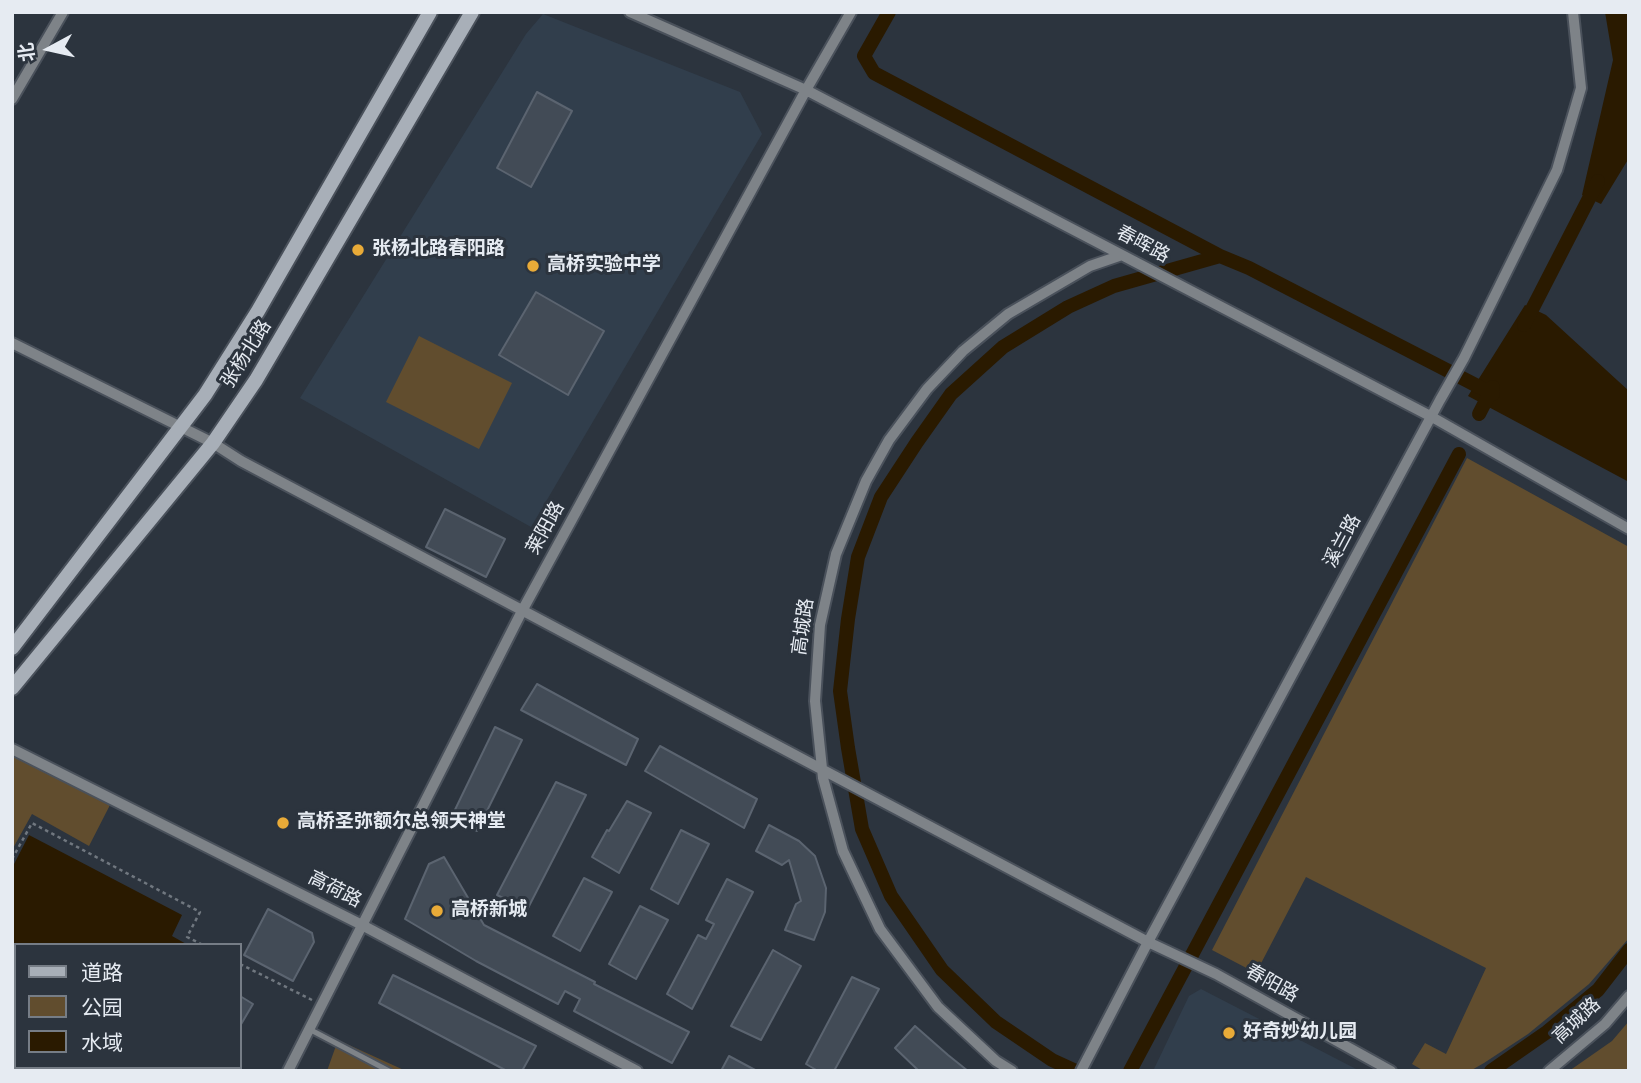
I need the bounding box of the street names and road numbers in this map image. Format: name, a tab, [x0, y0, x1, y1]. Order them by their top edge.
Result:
street label: 春晖路	[1111, 223, 1173, 269]
street label: 张杨北路	[218, 317, 278, 393]
street label: 莱阳路	[523, 499, 571, 559]
street label: 溪兰路	[1321, 511, 1367, 573]
street label: 高城路	[790, 597, 820, 657]
street label: 高荷路	[303, 868, 365, 914]
street label: 春阳路	[1241, 961, 1301, 1009]
street label: 高城路	[1549, 994, 1607, 1050]

